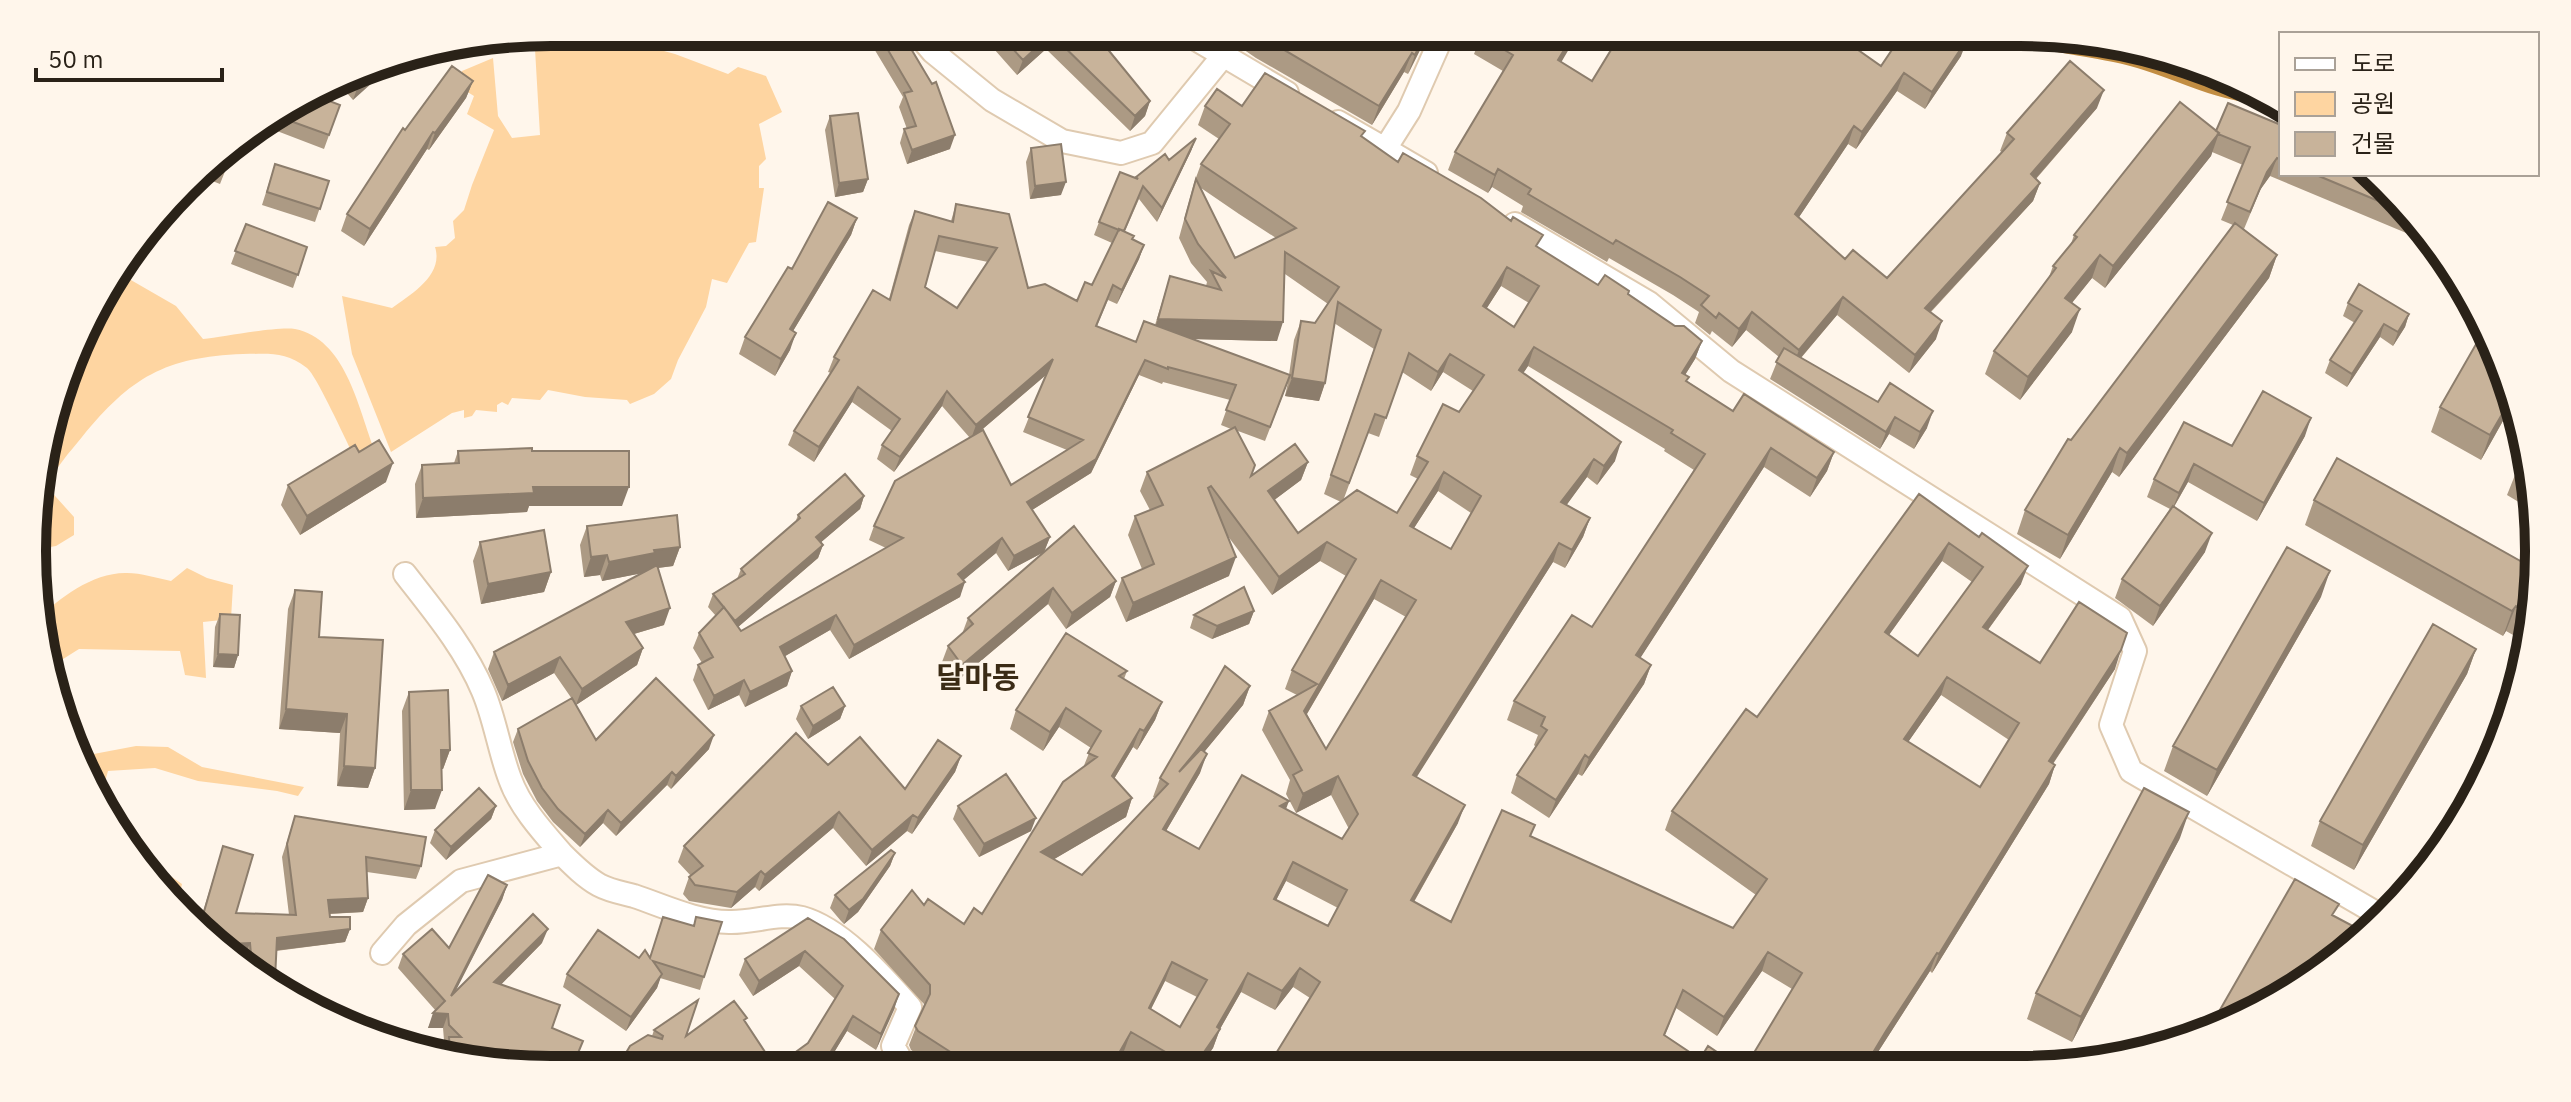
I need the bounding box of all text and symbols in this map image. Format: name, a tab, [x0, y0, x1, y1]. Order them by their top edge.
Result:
scale bar	[36, 32, 222, 82]
legend	[2279, 32, 2539, 176]
text: 50 m	[48, 43, 103, 75]
text: 도로	[2351, 47, 2395, 79]
text: 공원	[2351, 87, 2395, 119]
text: 건물	[2351, 127, 2395, 159]
district label: 달마동	[937, 657, 1019, 696]

